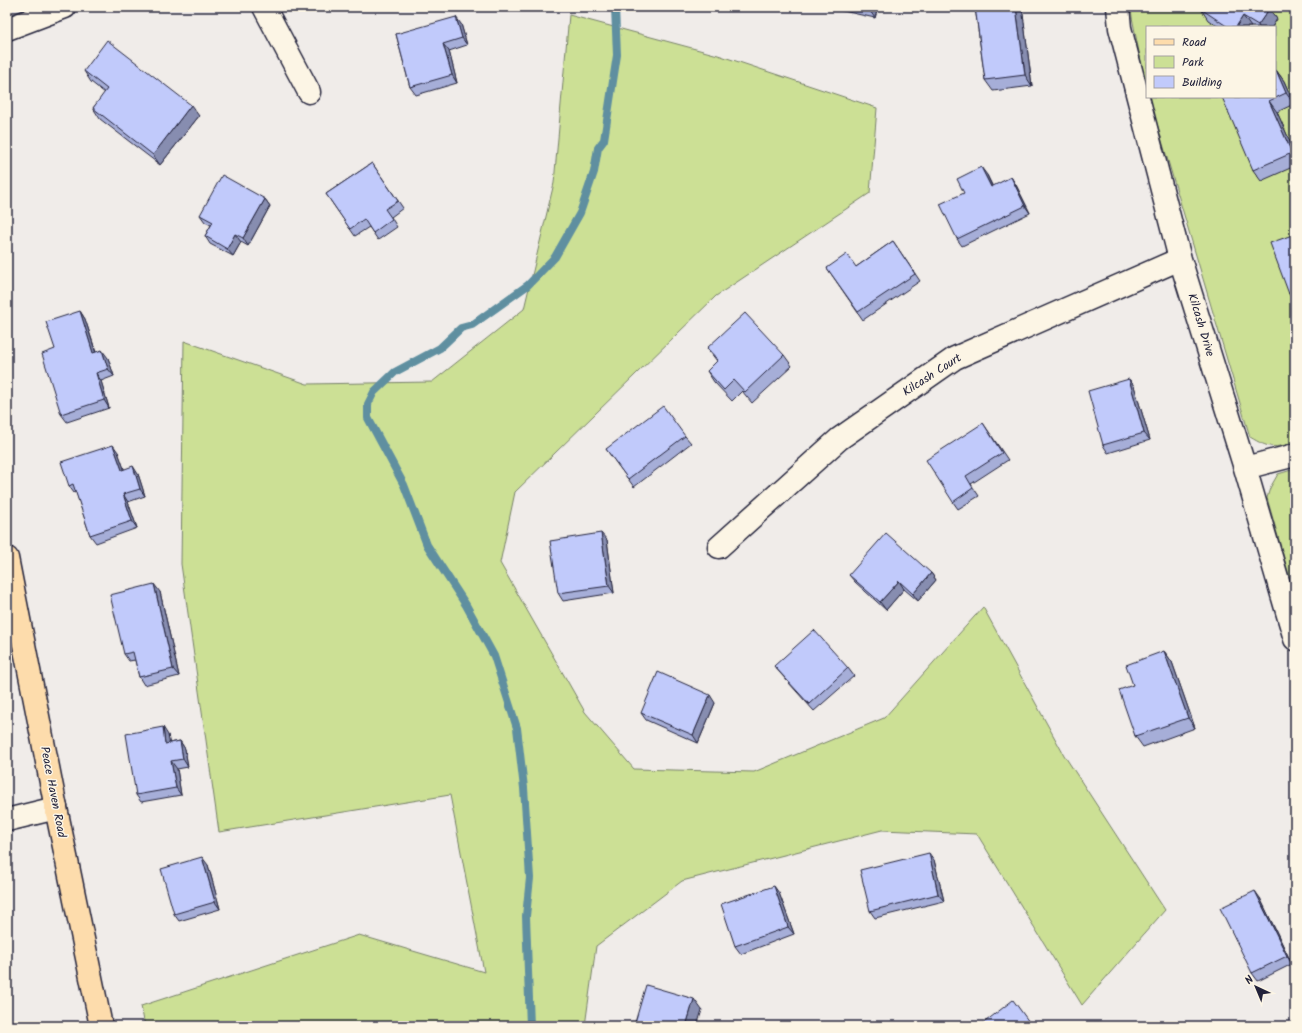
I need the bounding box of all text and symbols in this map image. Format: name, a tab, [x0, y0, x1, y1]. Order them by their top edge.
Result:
legend	[1146, 26, 1276, 98]
text: Road	[1182, 33, 1207, 52]
text: Park	[1182, 53, 1204, 72]
text: Building	[1182, 73, 1222, 92]
street label: Kilcash Drive	[1182, 291, 1220, 360]
street label: Kilcash Court	[899, 349, 966, 401]
street label: Peace Haven Road	[35, 745, 71, 840]
north arrow	[1236, 967, 1276, 1007]
text: N	[1241, 972, 1259, 989]

